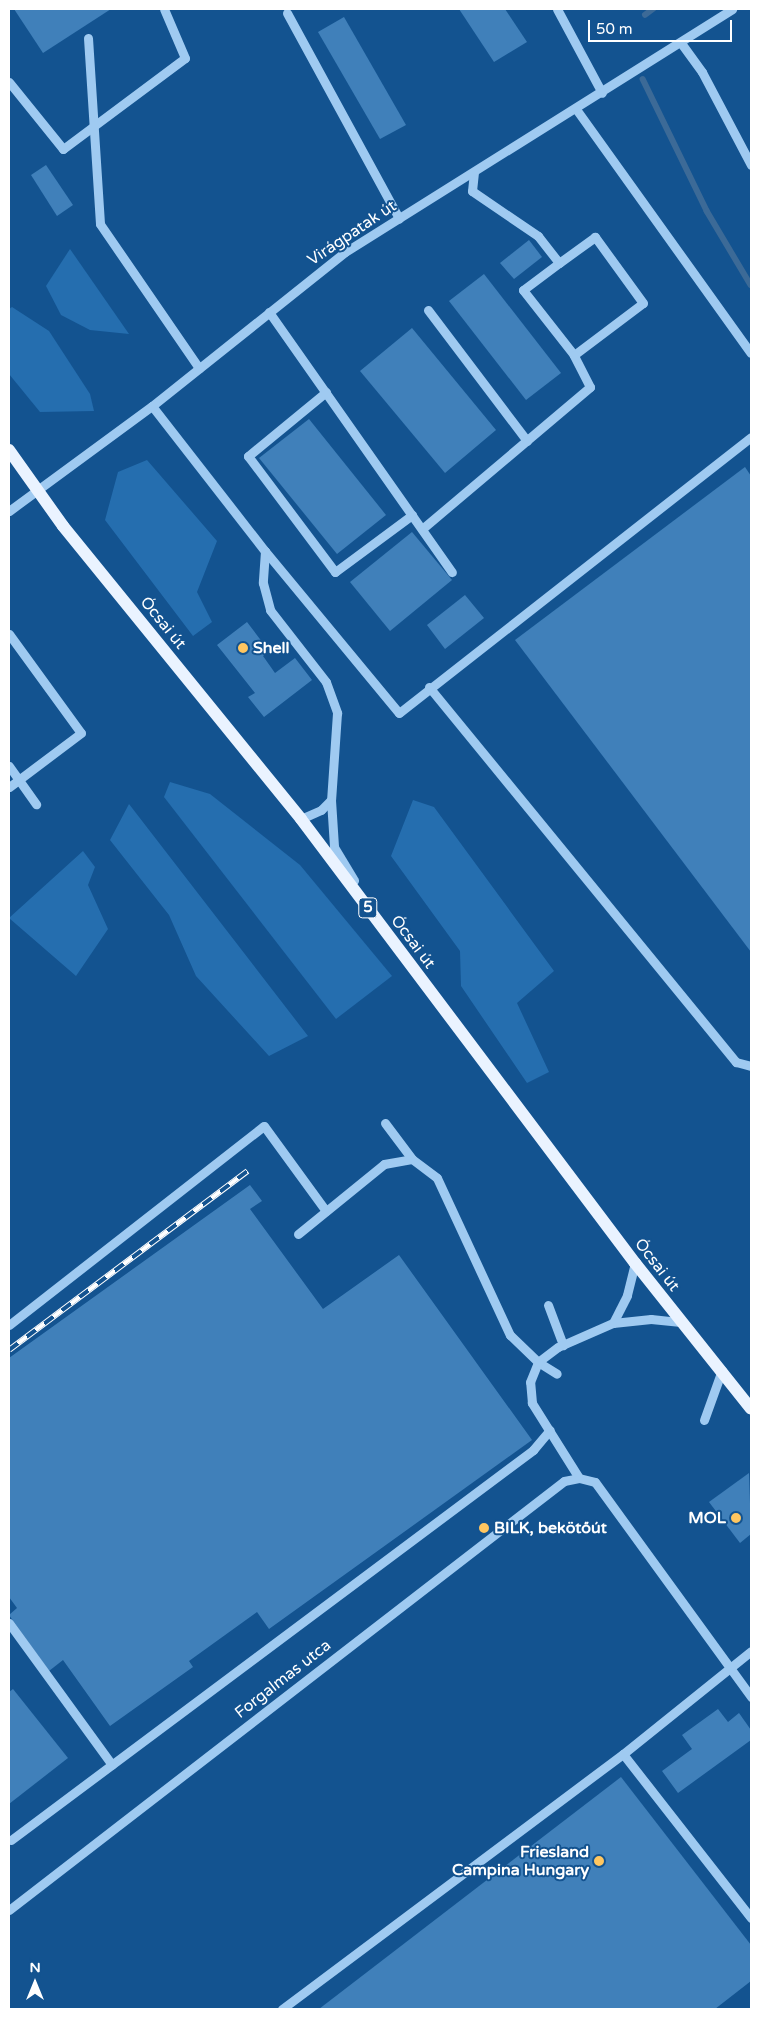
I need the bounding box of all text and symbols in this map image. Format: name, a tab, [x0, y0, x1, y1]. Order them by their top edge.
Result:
scale bar	[590, 10, 734, 42]
text: 50 m	[596, 20, 633, 38]
street label: Virágpatak út	[304, 196, 400, 270]
street label: Ócsai út	[136, 593, 190, 653]
place label: Shell	[253, 638, 289, 658]
marker: Shell	[237, 642, 249, 654]
road number: 5	[358, 896, 378, 920]
street label: Ócsai út	[387, 912, 439, 972]
street label: Ócsai út	[630, 1235, 684, 1295]
place label: MOL	[688, 1508, 726, 1528]
marker: MOL	[730, 1512, 742, 1524]
place label: BILK, bekötőút	[494, 1518, 607, 1538]
marker: BILK, bekötőút	[478, 1522, 490, 1534]
street label: Forgalmas utca	[231, 1636, 335, 1722]
place label: Friesland Campina Hungary	[452, 1842, 589, 1880]
marker: Friesland Campina Hungary	[593, 1855, 605, 1867]
north arrow	[10, 1958, 60, 2008]
text: N	[29, 1959, 41, 1976]

